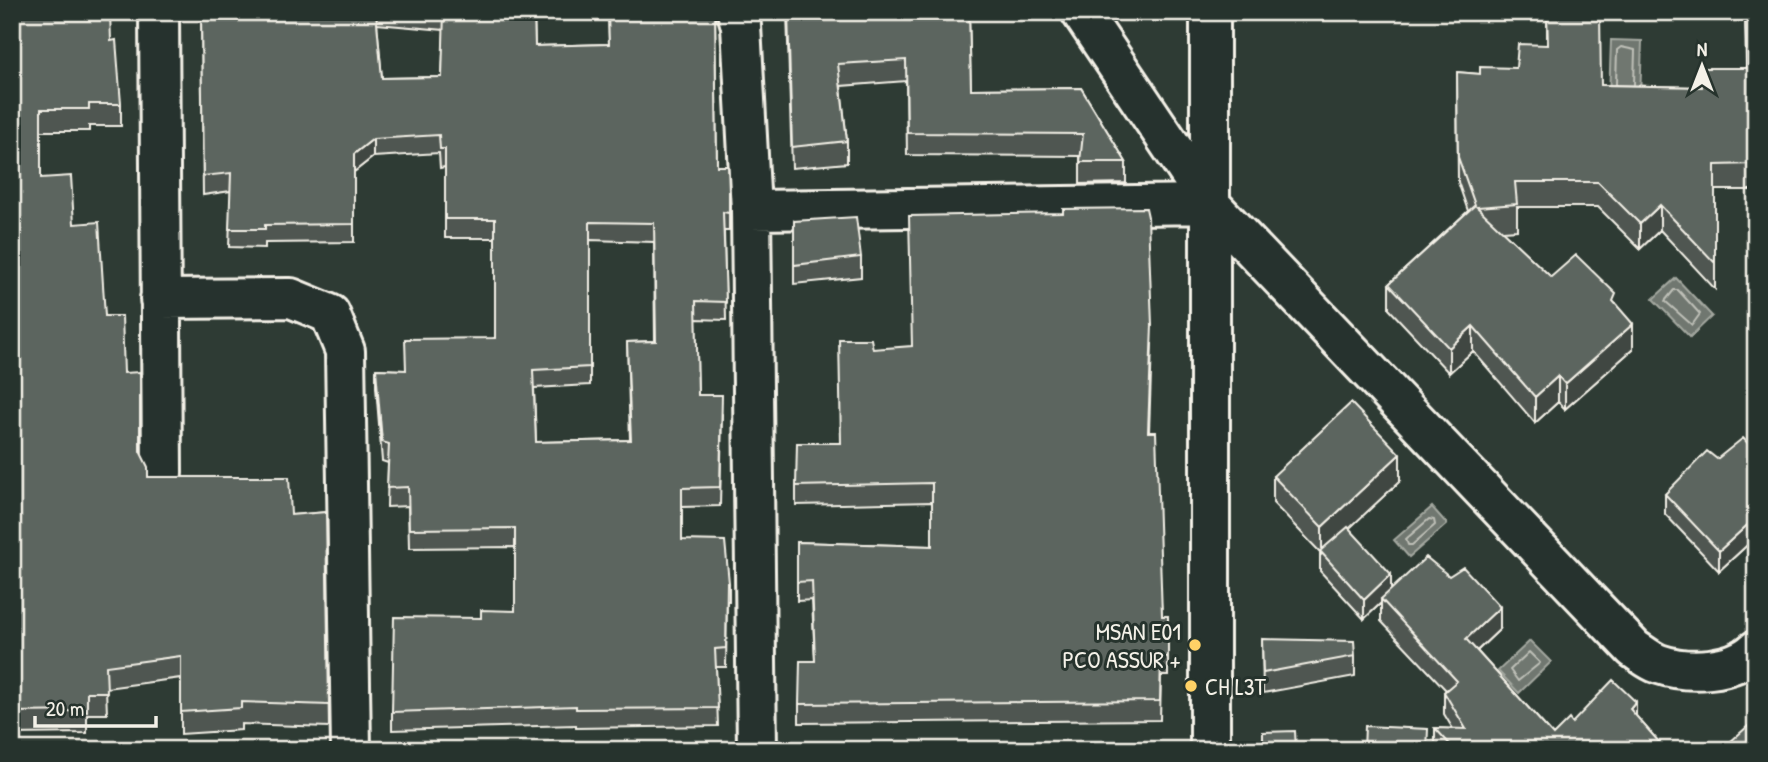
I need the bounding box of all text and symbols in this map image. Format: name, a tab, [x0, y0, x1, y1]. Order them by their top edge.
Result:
north arrow	[1666, 32, 1736, 102]
text: N	[1697, 36, 1707, 62]
place label: MSAN E01 PCO ASSUR +	[1063, 615, 1181, 675]
marker: MSAN E01 PCO ASSUR +	[1187, 637, 1203, 653]
place label: CH L3T	[1205, 670, 1267, 702]
marker: CH L3T	[1183, 678, 1199, 694]
scale bar	[35, 685, 156, 729]
text: 20 m	[46, 694, 84, 723]

